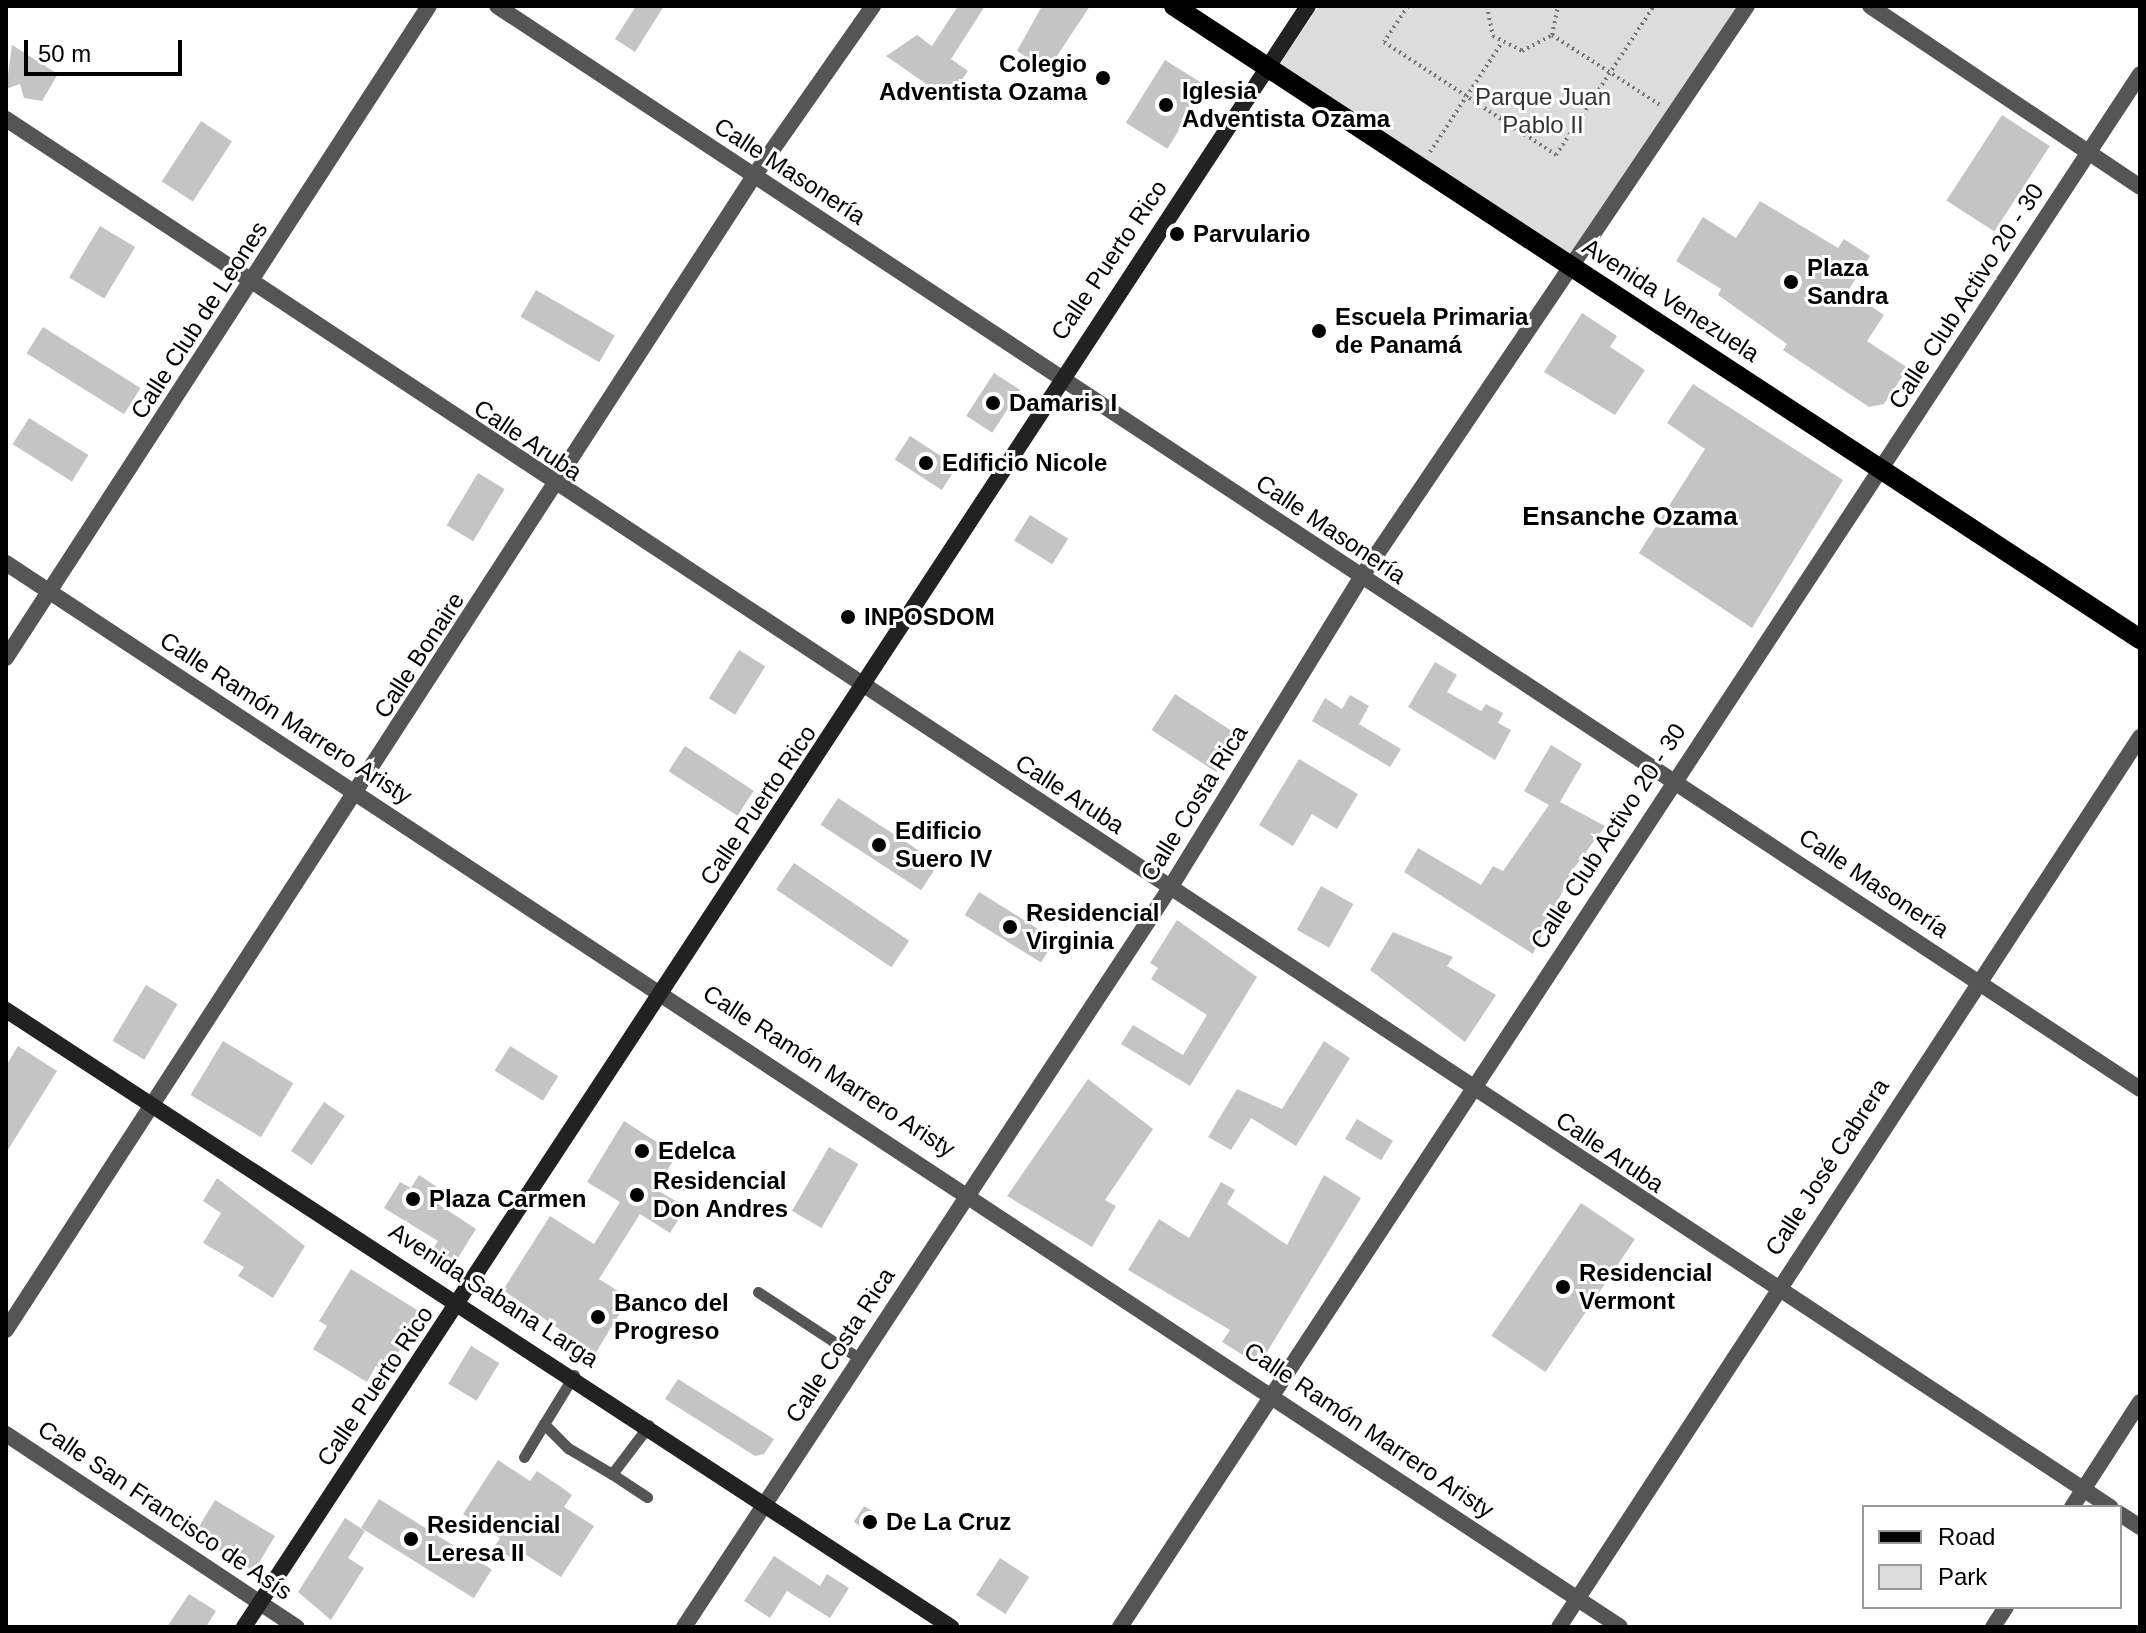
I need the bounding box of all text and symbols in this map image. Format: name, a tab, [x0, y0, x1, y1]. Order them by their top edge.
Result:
scale bar	[28, 24, 186, 74]
text: 50 m	[38, 40, 91, 67]
place label: Colegio Adventista Ozama	[879, 50, 1087, 106]
marker: Colegio Adventista Ozama	[1094, 69, 1112, 87]
place label: Iglesia Adventista Ozama	[1182, 77, 1390, 133]
park label: Parque Juan Pablo II	[1475, 83, 1611, 139]
marker: Iglesia Adventista Ozama	[1157, 96, 1175, 114]
street label: Calle Masonería	[709, 111, 871, 231]
street label: Calle Puerto Rico	[1045, 175, 1173, 345]
street label: Calle Club Activo 20 - 30	[1882, 177, 2050, 415]
street label: Calle Club de Leones	[124, 216, 274, 424]
place label: Parvulario	[1193, 220, 1310, 248]
marker: Parvulario	[1168, 225, 1186, 243]
street label: Avenida Venezuela	[1577, 232, 1765, 368]
place label: Plaza Sandra	[1807, 254, 1888, 310]
marker: Plaza Sandra	[1782, 273, 1800, 291]
place label: Escuela Primaria de Panamá	[1335, 303, 1528, 359]
marker: Escuela Primaria de Panamá	[1310, 322, 1328, 340]
place label: Damaris I	[1009, 389, 1117, 417]
street label: Calle Aruba	[468, 393, 588, 487]
marker: Damaris I	[984, 394, 1002, 412]
place label: Edificio Nicole	[942, 449, 1107, 477]
marker: Edificio Nicole	[917, 454, 935, 472]
street label: Calle Masonería	[1251, 468, 1411, 590]
district label: Ensanche Ozama	[1522, 501, 1738, 533]
street label: Calle Bonaire	[368, 587, 470, 723]
place label: INPOSDOM	[864, 603, 995, 631]
marker: INPOSDOM	[839, 608, 857, 626]
street label: Calle Ramón Marrero Aristy	[154, 625, 418, 811]
street label: Calle Club Activo 20 - 30	[1524, 717, 1692, 955]
street label: Calle Puerto Rico	[694, 720, 822, 890]
street label: Calle Costa Rica	[1134, 720, 1254, 886]
street label: Calle Aruba	[1010, 748, 1130, 840]
place label: Edificio Suero IV	[895, 817, 992, 873]
street label: Calle Masonería	[1794, 822, 1954, 944]
marker: Edificio Suero IV	[870, 836, 888, 854]
place label: Residencial Virginia	[1026, 899, 1159, 955]
marker: Residencial Virginia	[1001, 918, 1019, 936]
street label: Calle Ramón Marrero Aristy	[697, 978, 961, 1164]
street label: Calle José Cabrera	[1759, 1073, 1895, 1261]
street label: Calle Aruba	[1550, 1105, 1670, 1199]
place label: Edelca	[658, 1137, 735, 1165]
marker: Edelca	[633, 1142, 651, 1160]
place label: Residencial Don Andres	[653, 1167, 789, 1223]
place label: Plaza Carmen	[429, 1185, 586, 1213]
marker: Residencial Don Andres	[628, 1186, 646, 1204]
marker: Plaza Carmen	[404, 1190, 422, 1208]
street label: Avenida Sabana Larga	[384, 1217, 604, 1373]
place label: Residencial Vermont	[1579, 1259, 1712, 1315]
street label: Calle Costa Rica	[779, 1262, 901, 1428]
marker: Residencial Vermont	[1554, 1278, 1572, 1296]
place label: Banco del Progreso	[614, 1289, 729, 1345]
street label: Calle Puerto Rico	[311, 1301, 439, 1471]
marker: Banco del Progreso	[589, 1308, 607, 1326]
street label: Calle Ramón Marrero Aristy	[1238, 1335, 1500, 1525]
street label: Calle San Francisco de Asís	[32, 1414, 298, 1606]
legend	[1862, 1505, 2122, 1609]
place label: De La Cruz	[886, 1508, 1011, 1536]
place label: Residencial Leresa II	[427, 1511, 560, 1567]
marker: De La Cruz	[861, 1513, 879, 1531]
text: Road	[1938, 1523, 1995, 1550]
marker: Residencial Leresa II	[402, 1530, 420, 1548]
text: Park	[1938, 1563, 1987, 1590]

